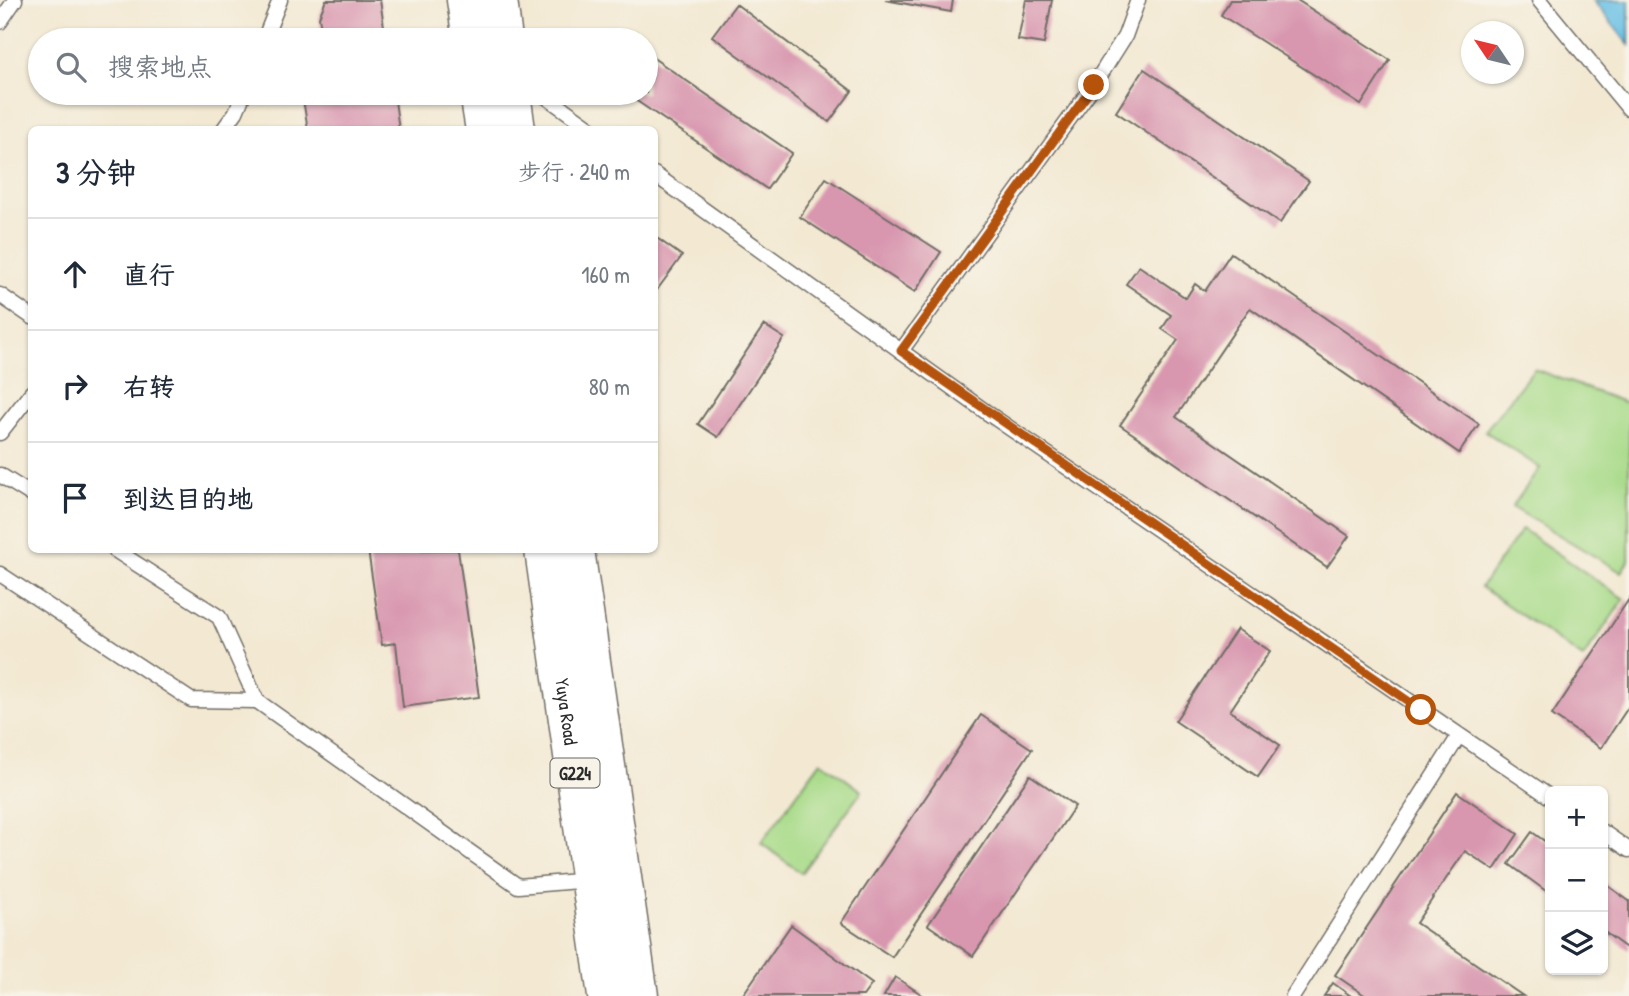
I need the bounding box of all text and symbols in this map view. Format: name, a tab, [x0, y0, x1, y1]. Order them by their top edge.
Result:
north arrow	[1461, 21, 1524, 84]
search box	[28, 28, 658, 105]
icon: search	[52, 48, 90, 86]
text: 搜索地点	[108, 49, 212, 84]
route end	[1078, 69, 1109, 100]
text: 3 分钟	[56, 152, 136, 192]
text: 步行 · 240 m	[518, 156, 630, 187]
icon: ahead	[56, 255, 94, 293]
text: 直行	[123, 257, 175, 292]
text: 160 m	[581, 259, 630, 290]
icon: right	[56, 367, 94, 405]
text: 右转	[123, 369, 175, 404]
text: 80 m	[589, 371, 630, 402]
icon: arrive	[56, 479, 94, 517]
text: 到达目的地	[123, 481, 253, 516]
street label: Yuya Road	[549, 676, 584, 747]
route start	[1405, 694, 1436, 725]
road number: G224	[550, 758, 600, 788]
map controls	[1545, 786, 1608, 975]
button: +	[1545, 786, 1608, 849]
button: −	[1545, 849, 1608, 912]
button: layers	[1545, 912, 1608, 975]

